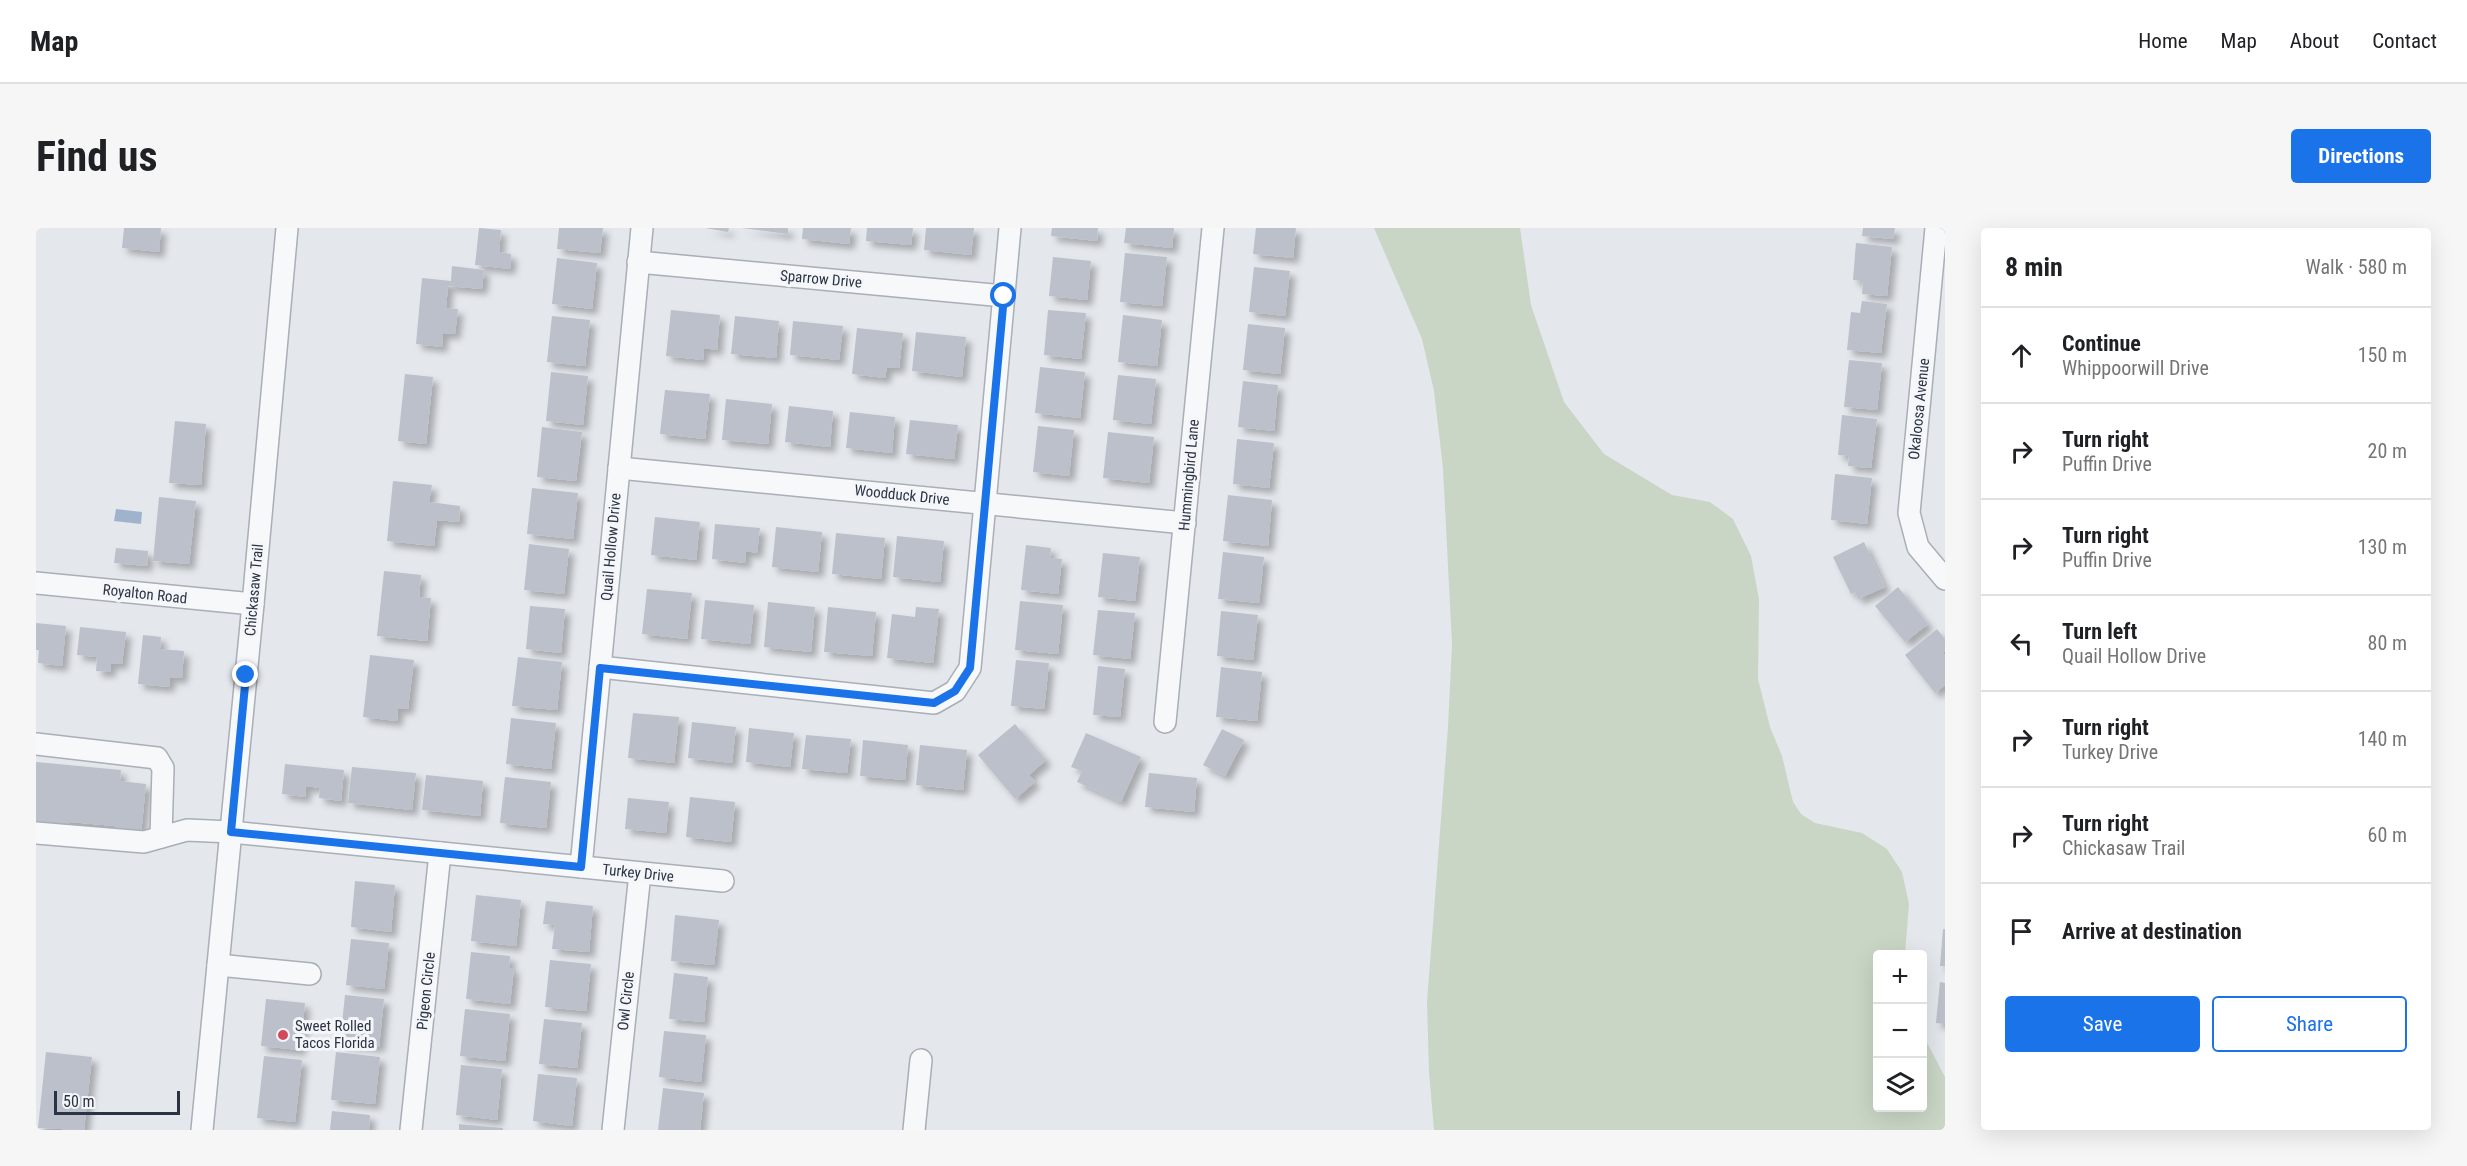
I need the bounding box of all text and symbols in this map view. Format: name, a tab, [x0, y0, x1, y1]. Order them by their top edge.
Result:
text: Map	[30, 25, 78, 58]
text: Home	[2138, 29, 2188, 53]
text: Map	[2221, 29, 2257, 53]
text: About	[2290, 29, 2339, 53]
text: Contact	[2372, 29, 2437, 53]
button: Directions	[2291, 129, 2431, 183]
text: Find us	[36, 132, 157, 181]
text: 8 min	[2005, 252, 2063, 282]
text: Walk · 580 m	[2306, 255, 2407, 279]
street label: Sparrow Drive	[779, 266, 863, 292]
route start	[990, 282, 1016, 308]
text: Continue	[2062, 331, 2141, 356]
icon: ahead	[2005, 339, 2038, 372]
text: 150 m	[2358, 343, 2407, 367]
text: Whippoorwill Drive	[2062, 356, 2209, 380]
street label: Okaloosa Avenue	[1905, 357, 1933, 461]
street label: Hummingbird Lane	[1175, 418, 1203, 532]
text: Turn right	[2062, 427, 2149, 452]
icon: right	[2005, 435, 2038, 468]
text: 20 m	[2368, 439, 2407, 463]
text: Puffin Drive	[2062, 452, 2152, 476]
street label: Woodduck Drive	[854, 481, 950, 509]
street label: Quail Hollow Drive	[597, 492, 625, 602]
text: Turn right	[2062, 523, 2149, 548]
icon: right	[2005, 531, 2038, 564]
text: 130 m	[2358, 535, 2407, 559]
street label: Chickasaw Trail	[241, 543, 267, 637]
text: Puffin Drive	[2062, 548, 2152, 572]
street label: Royalton Road	[102, 581, 188, 607]
text: Turn left	[2062, 619, 2137, 644]
icon: left	[2005, 627, 2038, 660]
text: 80 m	[2368, 631, 2407, 655]
text: Quail Hollow Drive	[2062, 644, 2206, 668]
route end	[232, 661, 258, 687]
text: Turn right	[2062, 715, 2149, 740]
icon: right	[2005, 723, 2038, 756]
text: 140 m	[2358, 727, 2407, 751]
text: Turkey Drive	[2062, 740, 2158, 764]
text: Turn right	[2062, 811, 2149, 836]
icon: right	[2005, 819, 2038, 852]
text: 60 m	[2368, 823, 2407, 847]
text: Chickasaw Trail	[2062, 836, 2185, 860]
street label: Turkey Drive	[601, 860, 675, 886]
icon: arrive	[2005, 915, 2038, 948]
text: Arrive at destination	[2062, 919, 2242, 944]
map controls	[1873, 950, 1927, 1112]
button: +	[1873, 950, 1927, 1004]
street label: Pigeon Circle	[413, 951, 439, 1031]
street label: Owl Circle	[614, 971, 638, 1031]
button: Save	[2005, 996, 2200, 1052]
button: Share	[2212, 996, 2407, 1052]
button: −	[1873, 1004, 1927, 1058]
place label: Sweet Rolled Tacos Florida	[295, 1017, 375, 1052]
marker: Sweet Rolled Tacos Florida	[276, 1028, 290, 1042]
button: layers	[1873, 1058, 1927, 1112]
scale bar	[54, 1088, 180, 1116]
text: 50 m	[63, 1092, 95, 1111]

